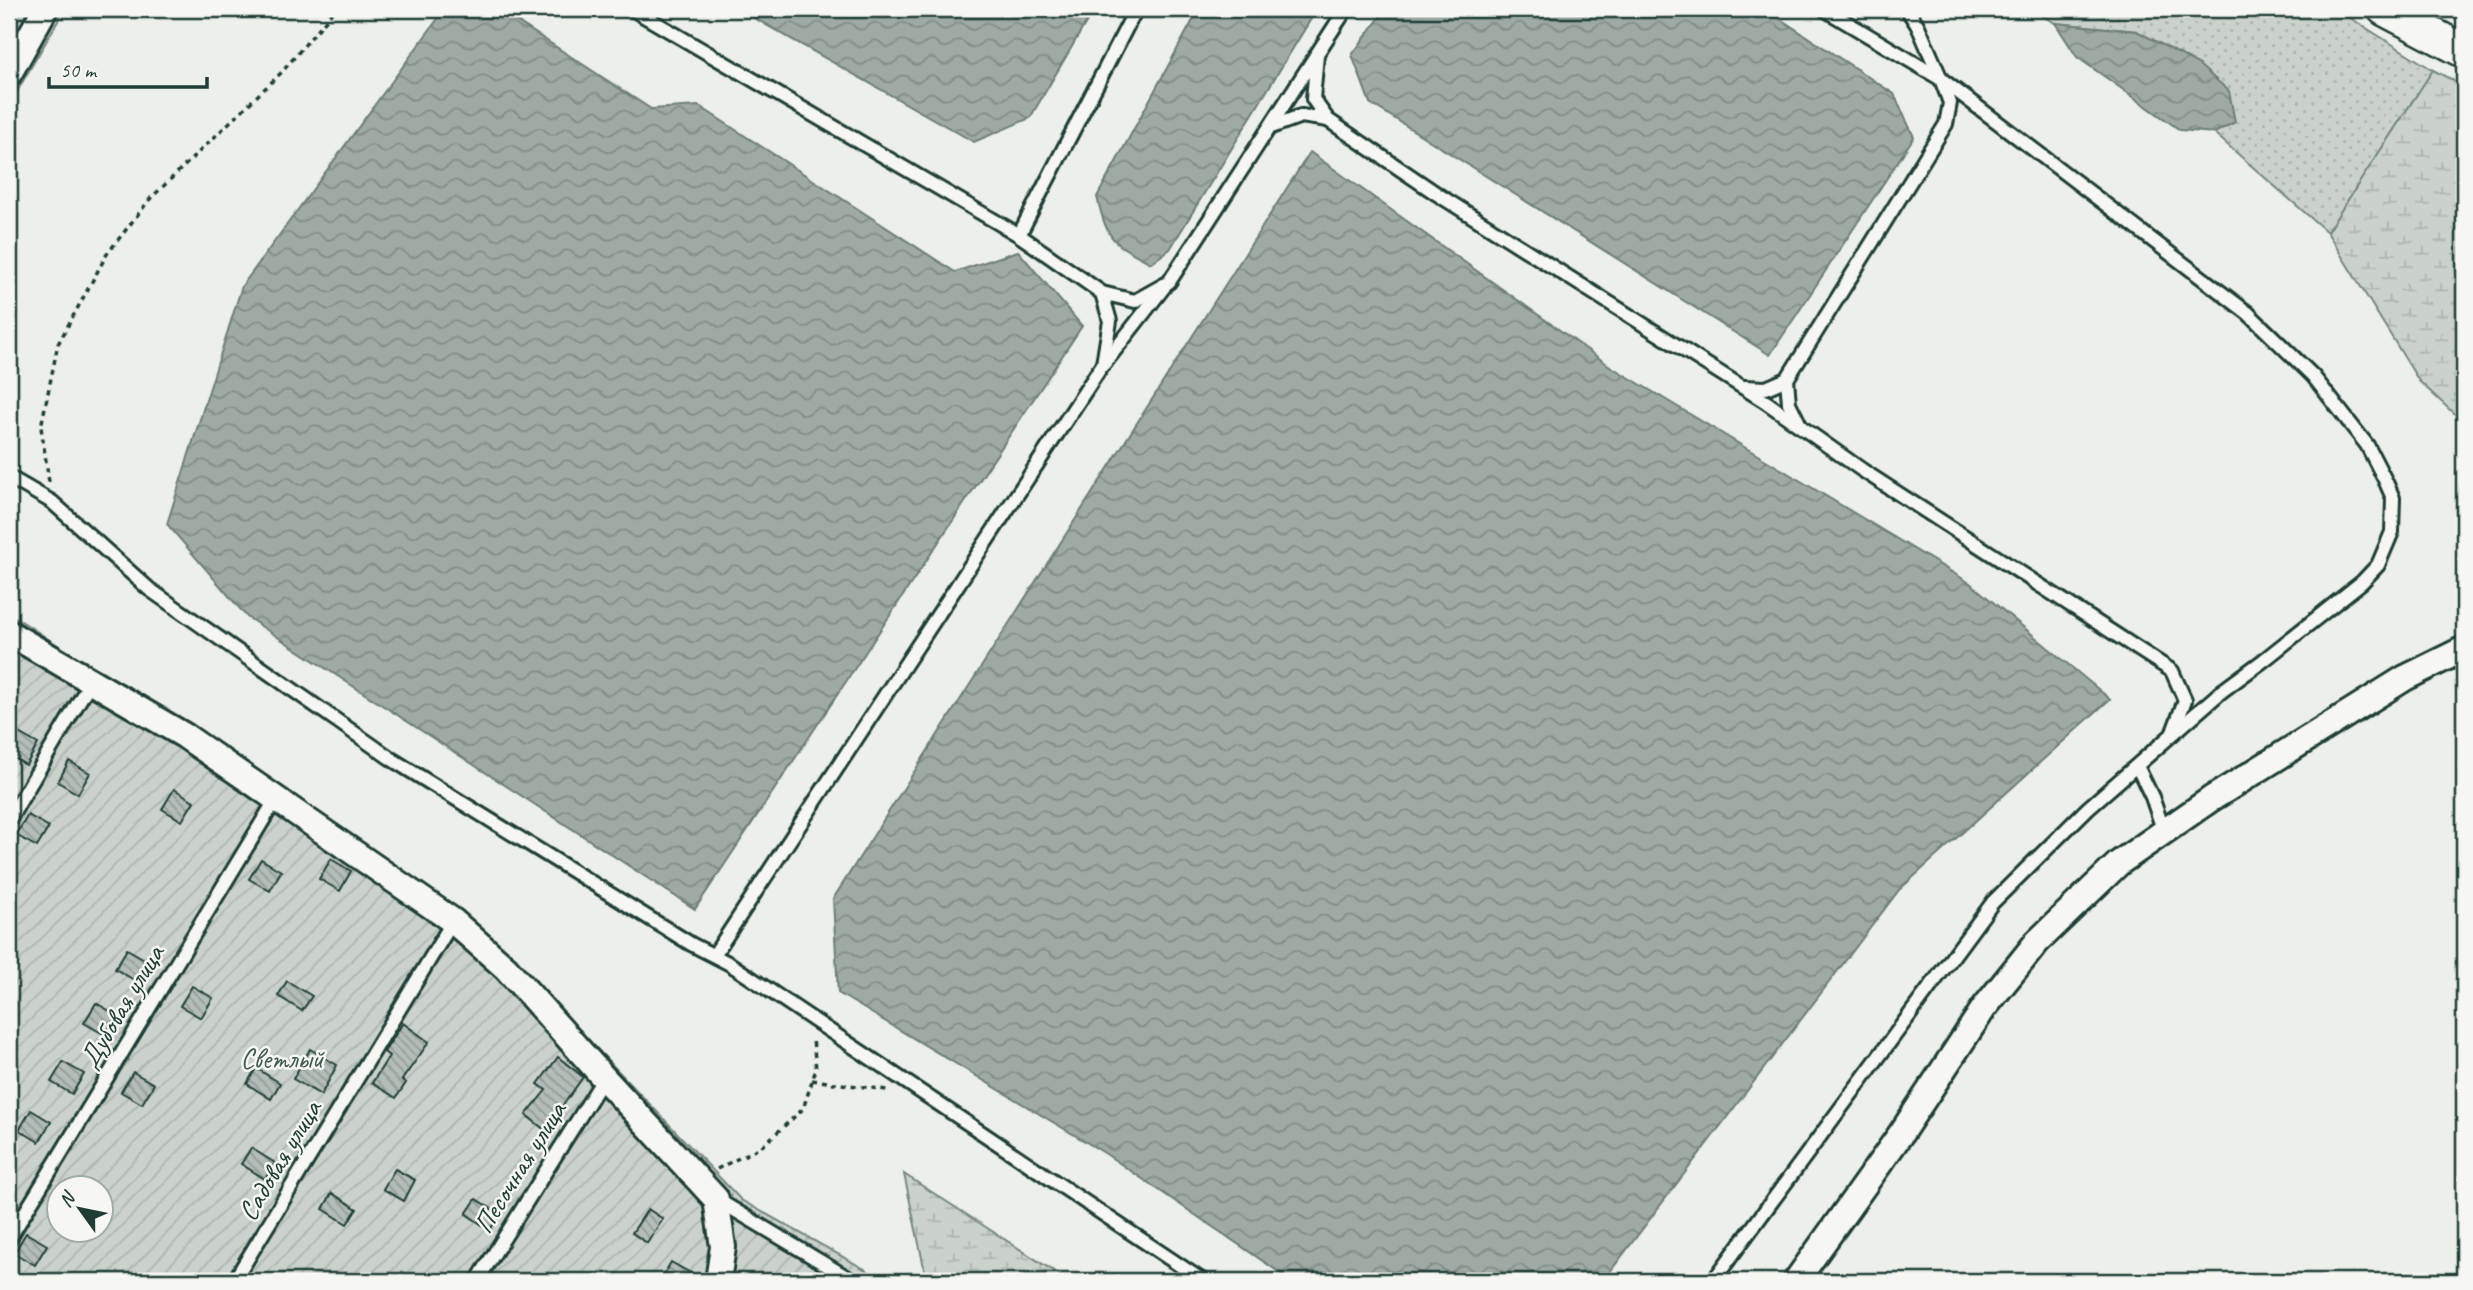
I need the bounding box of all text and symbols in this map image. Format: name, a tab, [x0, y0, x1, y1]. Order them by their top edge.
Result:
scale bar	[49, 46, 206, 90]
text: 50 m	[60, 57, 98, 83]
street label: Дубовая улица	[71, 937, 173, 1074]
park label: Светлый	[241, 1041, 325, 1076]
street label: Садовая улица	[230, 1092, 330, 1227]
street label: Песочная улица	[465, 1094, 575, 1239]
north arrow	[46, 1174, 116, 1244]
text: N	[53, 1186, 82, 1212]

